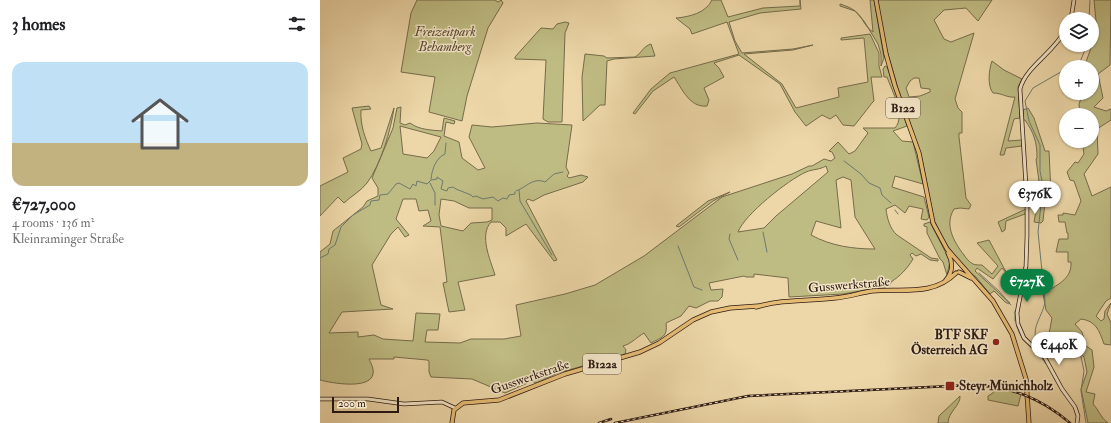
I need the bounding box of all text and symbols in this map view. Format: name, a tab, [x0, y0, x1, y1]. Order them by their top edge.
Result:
map controls	[1059, 12, 1099, 148]
button: layers	[1059, 12, 1099, 52]
icon: filters	[286, 13, 308, 35]
text: 3 homes	[12, 14, 65, 35]
park label: Freizeitpark Behamberg	[413, 24, 476, 55]
button: +	[1059, 60, 1099, 100]
icon: home	[124, 88, 196, 160]
road number: B122	[886, 98, 920, 118]
button: −	[1059, 108, 1099, 148]
pin: €376K	[1007, 181, 1063, 215]
text: €376K	[1018, 186, 1052, 202]
text: €727,000	[12, 194, 76, 215]
text: 4 rooms · 136 m²	[12, 215, 94, 231]
text: Kleinraminger Straße	[12, 231, 124, 247]
pin: €727K	[999, 269, 1055, 303]
street label: Gusswerkstraße	[807, 273, 891, 297]
text: €727K	[1009, 274, 1045, 290]
place label: BTF SKF Österreich AG	[911, 327, 989, 358]
pin: €440K	[1031, 332, 1087, 366]
marker: BTF SKF Österreich AG	[991, 337, 1001, 347]
text: €440K	[1040, 337, 1078, 353]
road number: B122a	[583, 354, 621, 374]
street label: Gusswerkstraße	[489, 356, 572, 398]
place label: Steyr Münichholz	[959, 378, 1054, 395]
marker: Steyr Münichholz	[944, 380, 956, 392]
scale bar	[332, 395, 399, 414]
text: 200 m	[338, 397, 366, 410]

